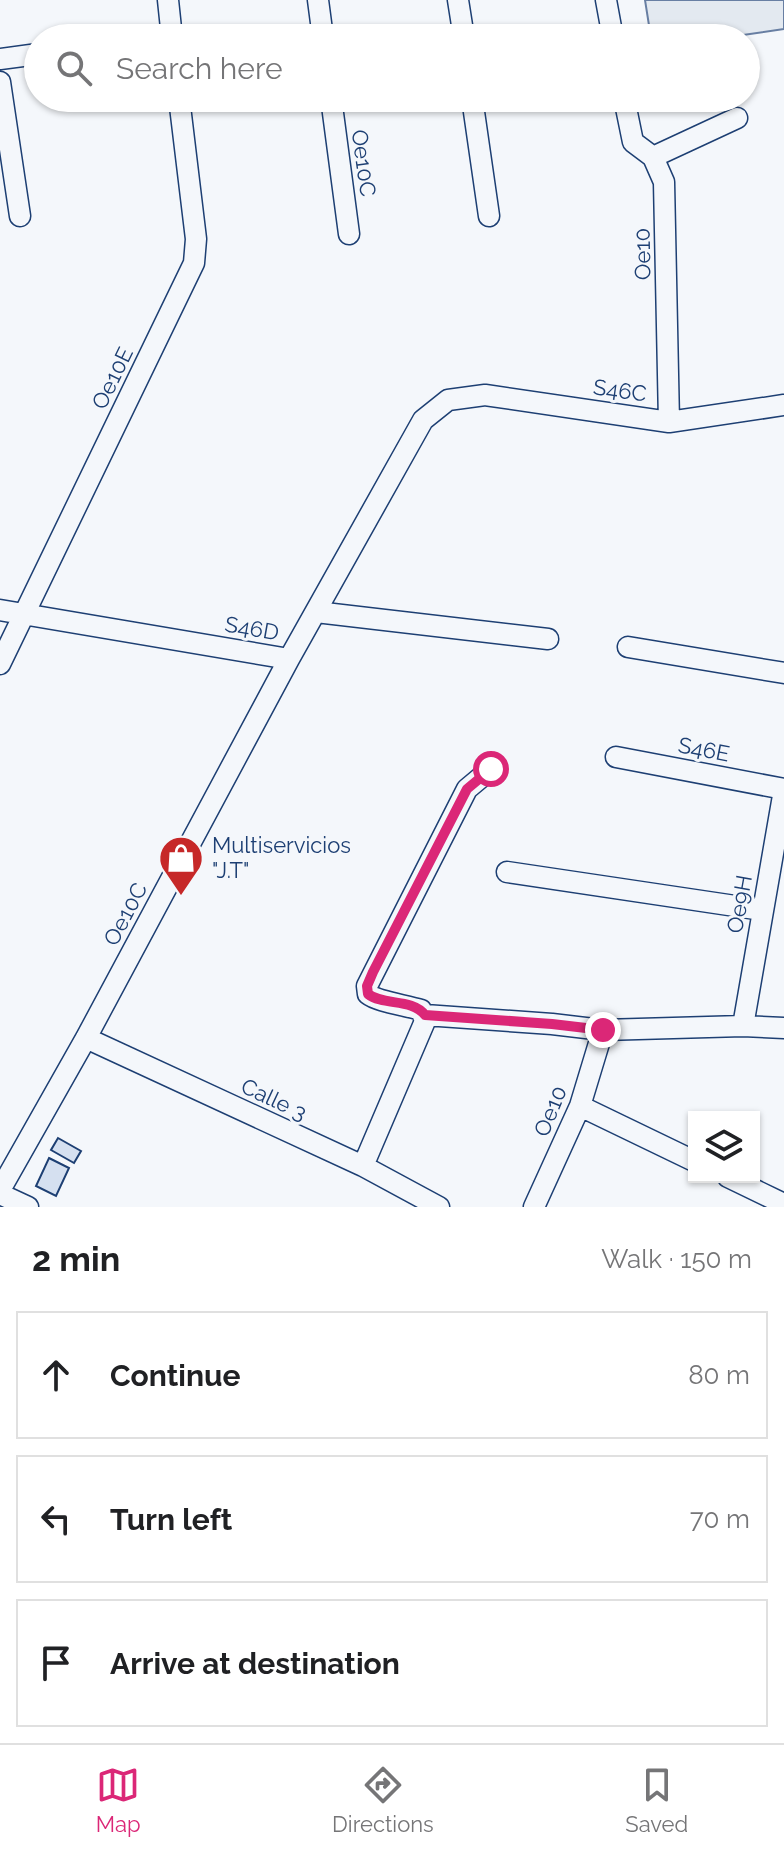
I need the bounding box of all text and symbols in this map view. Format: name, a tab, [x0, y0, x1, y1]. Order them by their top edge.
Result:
search box	[24, 24, 760, 112]
icon: search	[52, 46, 96, 90]
text: Search here	[116, 51, 283, 86]
street label: Oe10C	[346, 128, 382, 198]
street label: Oe10	[629, 228, 655, 280]
street label: Oe10E	[86, 343, 138, 413]
street label: S46C	[592, 373, 648, 407]
street label: S46D	[223, 610, 281, 646]
street label: S46E	[676, 731, 732, 767]
route start	[473, 751, 509, 787]
place label: Multiservicios "J.T"	[212, 832, 351, 883]
shop icon: Multiservicios "J.T"	[157, 834, 205, 897]
street label: Oe9H	[721, 873, 757, 935]
street label: Oe10C	[98, 878, 152, 950]
route end	[585, 1012, 621, 1048]
street label: Calle 3	[237, 1073, 311, 1125]
street label: Oe10	[528, 1082, 572, 1140]
map controls	[688, 1111, 760, 1183]
button: layers	[688, 1111, 760, 1183]
text: 2 min	[32, 1239, 120, 1279]
text: Walk · 150 m	[601, 1244, 752, 1274]
icon: ahead	[34, 1353, 78, 1397]
text: Continue	[110, 1358, 241, 1393]
text: 80 m	[688, 1360, 750, 1390]
icon: left	[34, 1497, 78, 1541]
text: Turn left	[110, 1502, 232, 1537]
text: 70 m	[690, 1504, 750, 1534]
icon: arrive	[34, 1641, 78, 1685]
text: Arrive at destination	[110, 1646, 400, 1681]
tab: Map	[96, 1763, 141, 1837]
tab: Directions	[332, 1763, 434, 1837]
tab: Saved	[625, 1763, 688, 1837]

